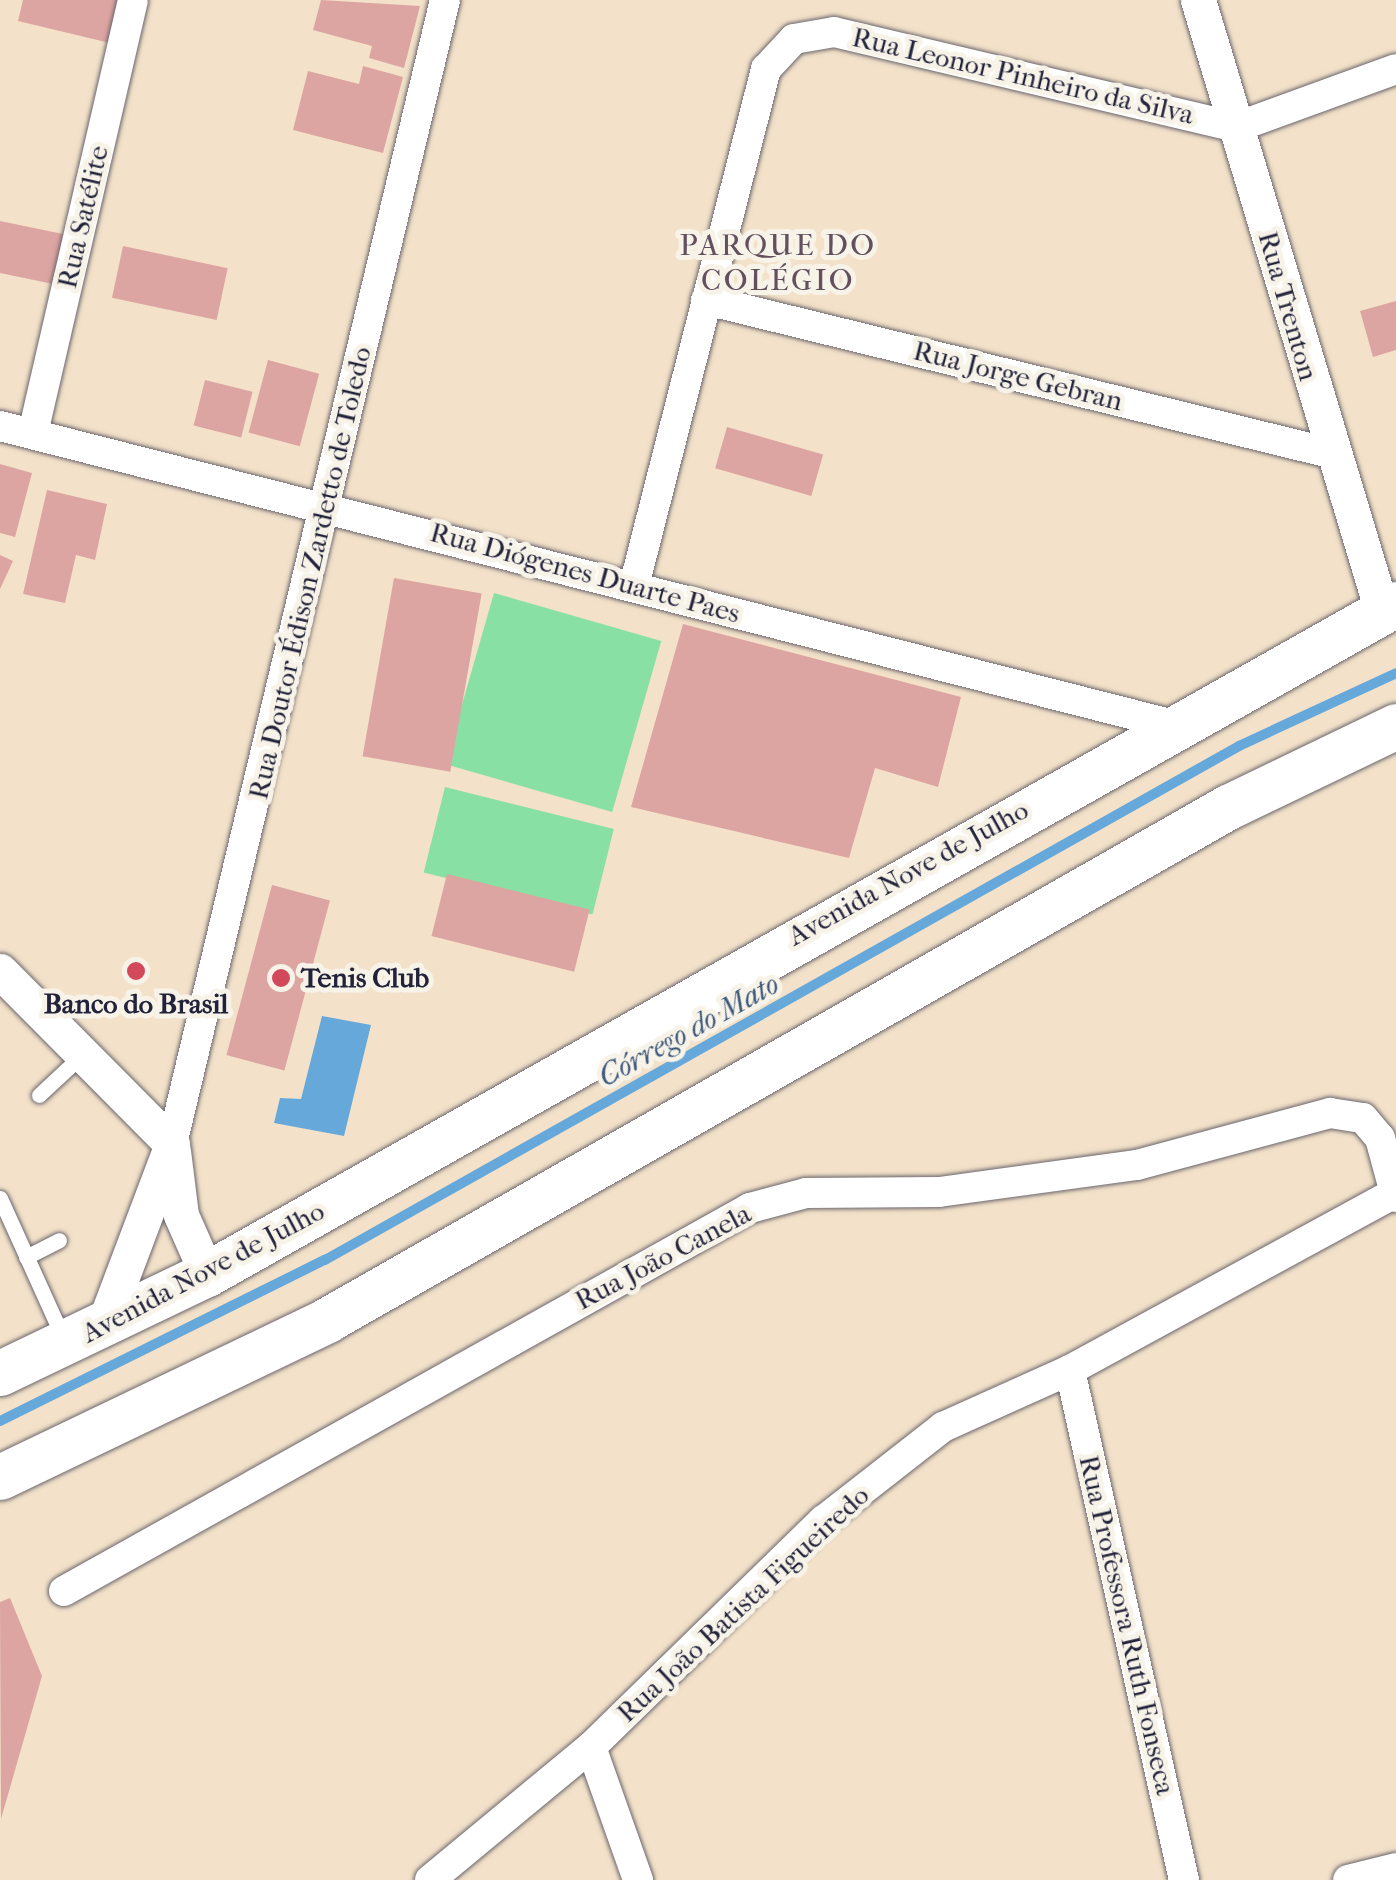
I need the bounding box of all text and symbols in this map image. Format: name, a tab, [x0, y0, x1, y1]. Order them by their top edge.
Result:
street label: Rua Leonor Pinheiro da Silva	[849, 20, 1197, 132]
street label: Rua Satélite	[50, 142, 116, 292]
district label: PARQUE DO COLÉGIO	[679, 228, 877, 298]
street label: Rua Trenton	[1251, 228, 1325, 384]
street label: Rua Jorge Gebran	[910, 334, 1126, 418]
street label: Rua Doutor Édison Zardetto de Toledo	[241, 343, 379, 803]
street label: Rua Diógenes Duarte Paes	[426, 515, 744, 631]
street label: Avenida Nove de Julho	[782, 793, 1034, 953]
marker: Banco do Brasil	[125, 960, 147, 982]
place label: Tenis Club	[301, 961, 429, 995]
marker: Tenis Club	[270, 967, 292, 989]
water label: Córrego do Mato	[592, 967, 786, 1095]
place label: Banco do Brasil	[44, 987, 228, 1021]
street label: Avenida Nove de Julho	[76, 1194, 330, 1350]
street label: Rua João Canela	[569, 1197, 757, 1317]
street label: Rua Professora Ruth Fonseca	[1072, 1452, 1182, 1798]
street label: Rua João Batista Figueiredo	[610, 1478, 876, 1730]

